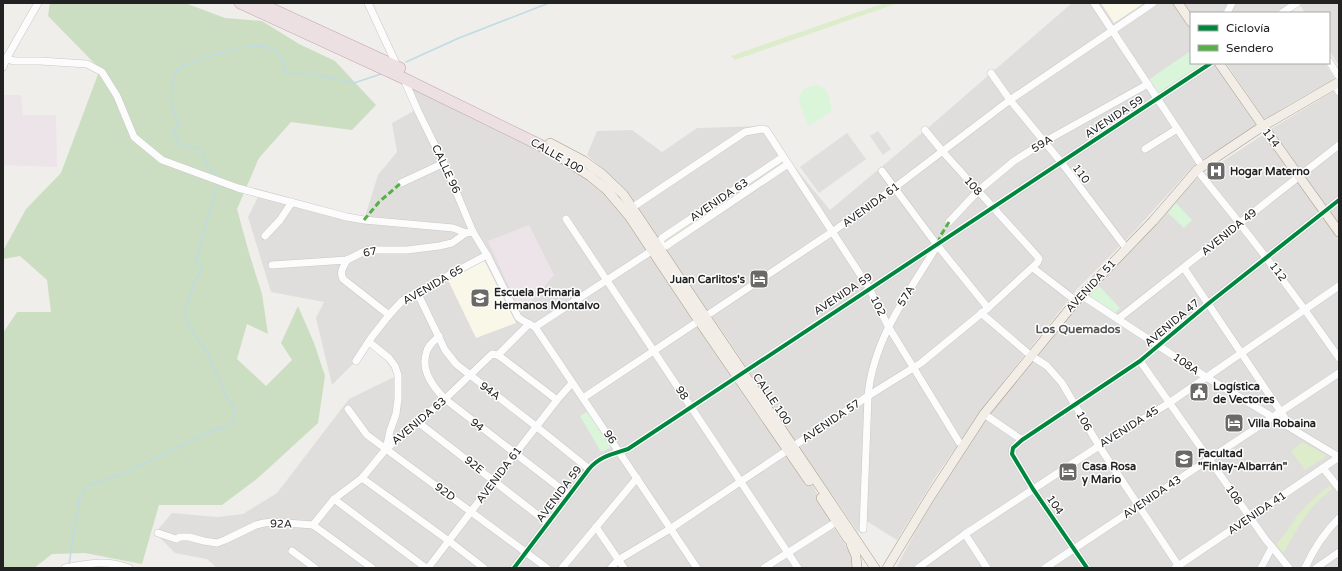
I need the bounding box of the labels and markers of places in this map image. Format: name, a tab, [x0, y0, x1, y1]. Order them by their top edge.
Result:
hospital icon: Hogar Materno	[1205, 160, 1227, 182]
place label: Hogar Materno	[1230, 165, 1310, 179]
hotel icon: Juan Carlitos's	[748, 268, 770, 290]
place label: Juan Carlitos's	[669, 273, 746, 286]
place label: Escuela Primaria Hermanos Montalvo	[494, 286, 600, 312]
school or university icon: Escuela Primaria Hermanos Montalvo	[469, 287, 491, 309]
place label: Logística de Vectores	[1213, 380, 1275, 406]
public building icon: Logística de Vectores	[1188, 381, 1210, 403]
hotel icon: Villa Robaina	[1223, 412, 1245, 434]
place label: Villa Robaina	[1248, 417, 1316, 430]
place label: Facultad "Finlay-Albarrán"	[1198, 447, 1288, 474]
school or university icon: Facultad "Finlay-Albarrán"	[1173, 448, 1195, 470]
place label: Casa Rosa y Mario	[1082, 460, 1136, 487]
hotel icon: Casa Rosa y Mario	[1057, 461, 1079, 483]

